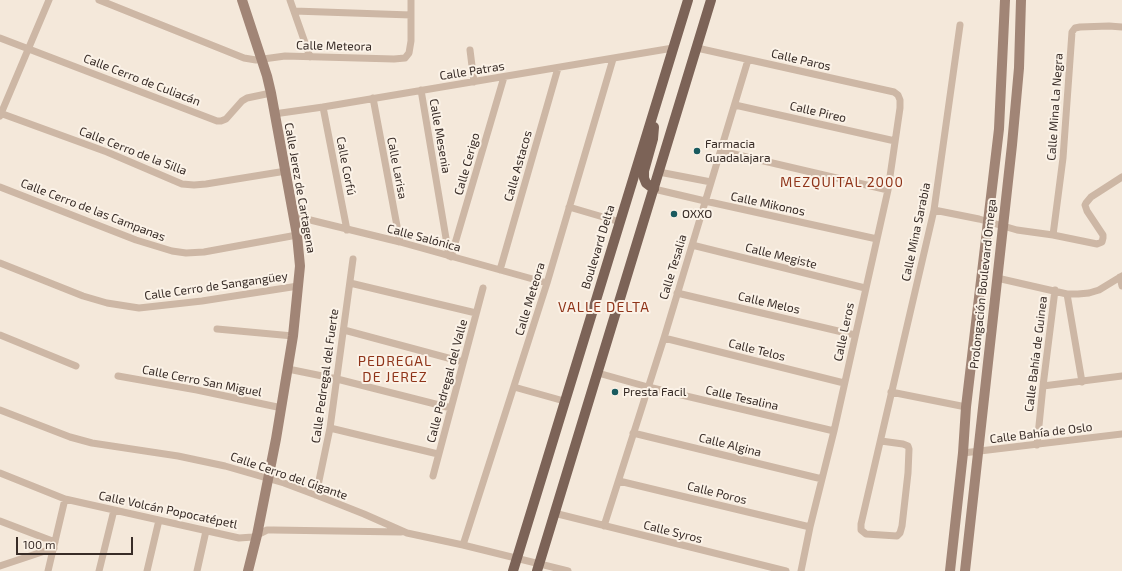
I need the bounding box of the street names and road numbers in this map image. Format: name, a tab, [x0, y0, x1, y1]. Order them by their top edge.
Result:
street label: Calle Meteora	[296, 38, 372, 54]
street label: Calle Paros	[770, 46, 832, 74]
street label: Calle Cerro de Culiacán	[81, 51, 203, 109]
street label: Calle Mina La Negra	[1044, 53, 1066, 161]
street label: Calle Patras	[439, 59, 505, 83]
street label: Calle Mesenia	[426, 97, 454, 175]
street label: Calle Pireo	[788, 99, 848, 125]
street label: Calle Jerez de Cartagena	[281, 122, 319, 254]
street label: Calle Cerro de la Silla	[77, 124, 189, 178]
street label: Calle Astacos	[501, 129, 535, 203]
street label: Calle Cerigo	[451, 131, 483, 197]
street label: Calle Corfú	[333, 135, 359, 197]
street label: Calle Larisa	[384, 136, 410, 200]
street label: Calle Cerro de las Campanas	[19, 176, 167, 244]
street label: Calle Mina Sarabia	[899, 181, 933, 283]
street label: Calle Mikonos	[729, 189, 807, 219]
street label: Prolongación Boulevard Omega	[967, 198, 999, 370]
street label: Boulevard Delta	[578, 203, 618, 291]
street label: Calle Salónica	[386, 221, 462, 255]
street label: Calle Tesalia	[656, 233, 690, 301]
street label: Calle Megiste	[744, 240, 818, 272]
street label: Calle Meteora	[512, 261, 548, 337]
street label: Calle Cerro de Sangangüey	[143, 269, 289, 303]
street label: Calle Melos	[737, 289, 801, 317]
street label: Calle Bahía de Guinea	[1022, 295, 1050, 413]
street label: Calle Leros	[831, 301, 857, 363]
street label: Calle Pedregal del Fuerte	[308, 308, 342, 444]
street label: Calle Pedregal del Valle	[424, 318, 470, 444]
street label: Calle Telos	[727, 336, 787, 364]
street label: Calle Cerro San Miguel	[141, 362, 263, 400]
street label: Calle Tesalina	[704, 383, 780, 413]
street label: Calle Bahía de Oslo	[989, 420, 1093, 446]
street label: Calle Algina	[697, 430, 763, 460]
street label: Calle Cerro del Gigante	[228, 449, 350, 503]
street label: Calle Poros	[686, 479, 748, 507]
street label: Calle Volcán Popocatépetl	[97, 488, 239, 532]
street label: Calle Syros	[642, 518, 704, 546]

